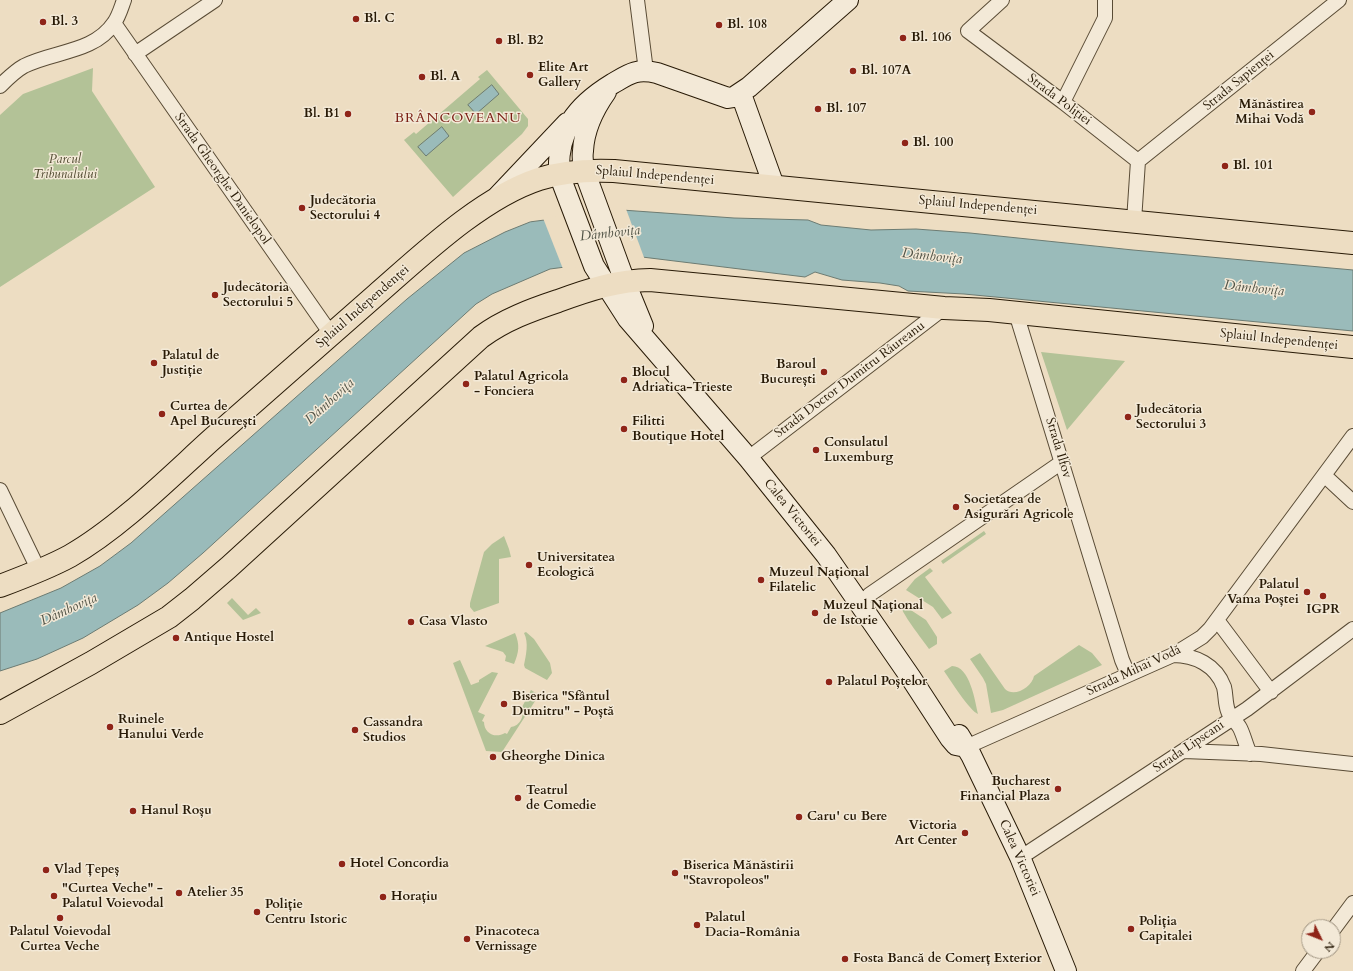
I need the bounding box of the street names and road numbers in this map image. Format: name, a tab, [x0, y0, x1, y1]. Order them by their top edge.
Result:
street label: Strada Sapienței	[1200, 48, 1278, 114]
street label: Strada Poliției	[1024, 71, 1094, 129]
street label: Strada Gheorghe Danielopol	[171, 110, 273, 248]
street label: Splaiul Independenței	[595, 163, 715, 189]
street label: Splaiul Independenței	[918, 193, 1038, 219]
street label: Splaiul Independenței	[313, 262, 413, 352]
street label: Strada Doctor Dumitru Râureanu	[772, 318, 928, 442]
street label: Splaiul Independenței	[1219, 326, 1339, 354]
street label: Strada Ilfov	[1041, 416, 1075, 480]
street label: Calea Victoriei	[760, 476, 824, 550]
street label: Strada Mihai Vodă	[1085, 642, 1183, 700]
street label: Strada Lipscani	[1150, 717, 1228, 777]
street label: Calea Victoriei	[995, 817, 1043, 899]

